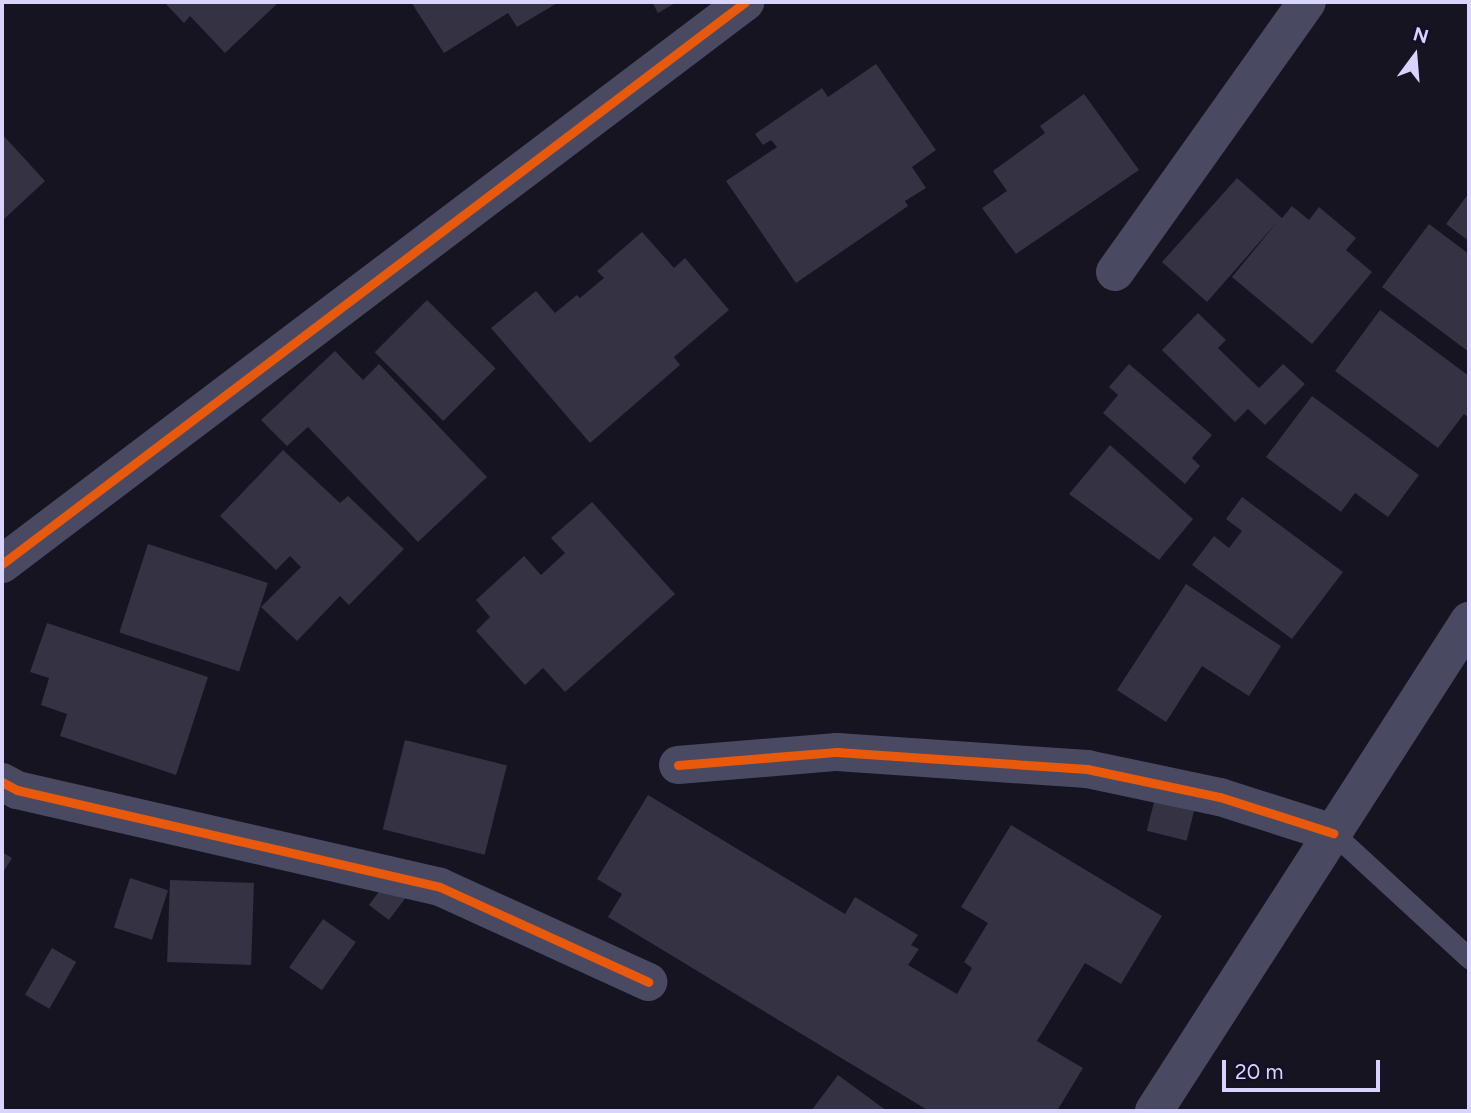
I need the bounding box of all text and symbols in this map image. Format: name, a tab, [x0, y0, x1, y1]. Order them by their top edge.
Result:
north arrow	[1380, 21, 1450, 91]
text: N	[1411, 22, 1431, 48]
scale bar	[1226, 1046, 1384, 1090]
text: 20 m	[1235, 1059, 1283, 1084]

